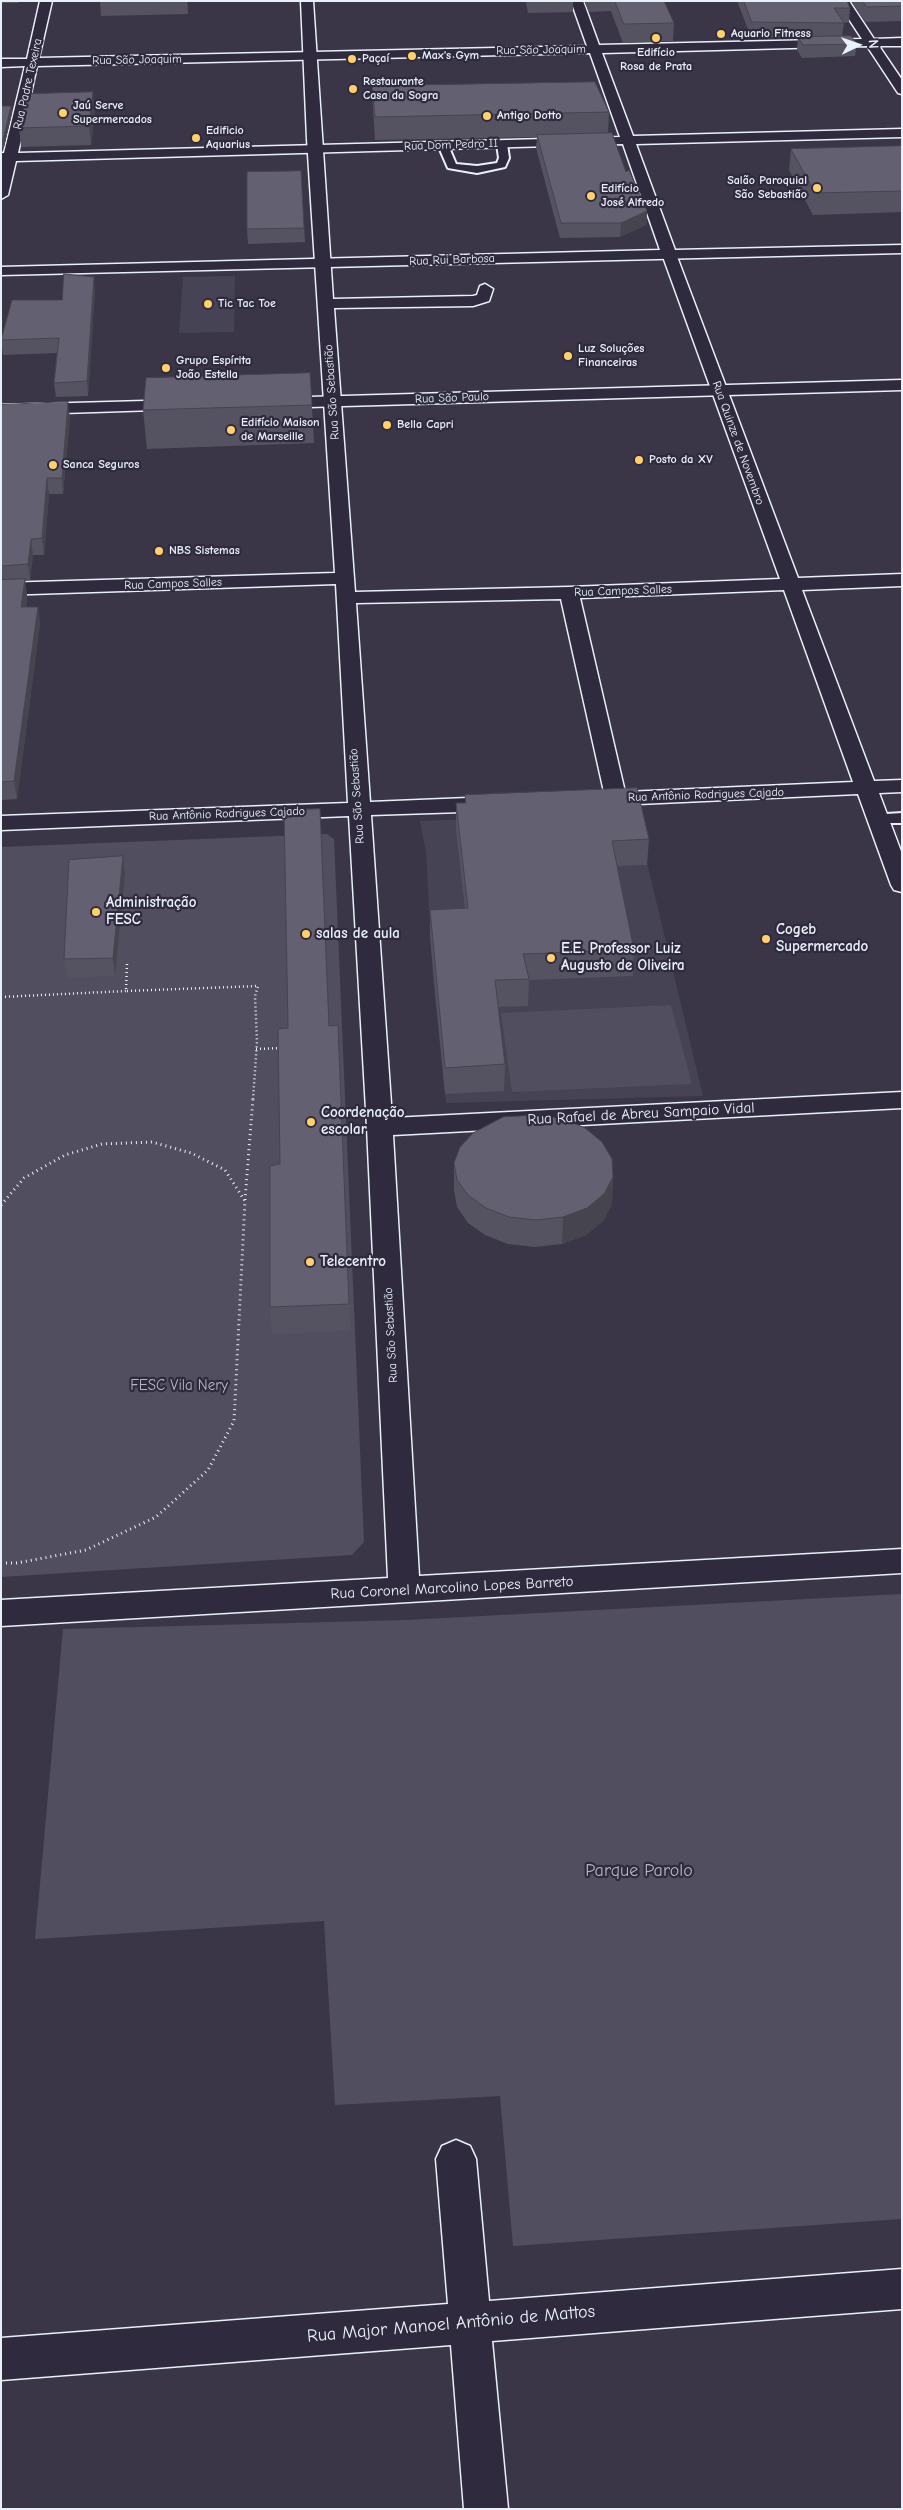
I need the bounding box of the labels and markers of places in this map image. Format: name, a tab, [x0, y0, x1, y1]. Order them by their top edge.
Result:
place label: Aquario Fitness	[731, 27, 811, 41]
marker: Aquario Fitness	[715, 28, 727, 40]
marker: Edifício Rosa de Prata	[650, 32, 662, 44]
place label: Edifício Rosa de Prata	[620, 46, 692, 74]
place label: Max's Gym	[422, 49, 479, 63]
marker: Max's Gym	[406, 50, 418, 62]
place label: Paçaí	[362, 52, 389, 66]
marker: Paçaí	[346, 53, 358, 65]
place label: Restaurante Casa da Sogra	[363, 75, 438, 103]
marker: Restaurante Casa da Sogra	[347, 83, 359, 95]
place label: Jaú Serve Supermercados	[73, 99, 152, 127]
marker: Jaú Serve Supermercados	[57, 107, 69, 119]
place label: Antigo Dotto	[497, 109, 561, 123]
marker: Antigo Dotto	[481, 110, 493, 122]
place label: Edificio Aquarius	[206, 124, 250, 152]
marker: Edificio Aquarius	[190, 132, 202, 144]
place label: Salão Paroquial São Sebastião	[727, 174, 807, 202]
place label: Edifício José Alfredo	[601, 182, 664, 210]
marker: Salão Paroquial São Sebastião	[811, 182, 823, 194]
marker: Edifício José Alfredo	[585, 190, 597, 202]
place label: Tic Tac Toe	[218, 297, 276, 311]
marker: Tic Tac Toe	[202, 298, 214, 310]
place label: Luz Soluções Financeiras	[578, 342, 644, 370]
marker: Luz Soluções Financeiras	[562, 350, 574, 362]
place label: Grupo Espírita João Estella	[176, 354, 251, 382]
marker: Grupo Espírita João Estella	[160, 362, 172, 374]
place label: Edifício Maison de Marseille	[241, 416, 320, 444]
place label: Bella Capri	[397, 418, 454, 432]
marker: Bella Capri	[381, 419, 393, 431]
marker: Edifício Maison de Marseille	[225, 424, 237, 436]
place label: Posto da XV	[649, 453, 713, 467]
marker: Posto da XV	[633, 454, 645, 466]
place label: Sanca Seguros	[63, 458, 139, 472]
marker: Sanca Seguros	[47, 459, 59, 471]
place label: NBS Sistemas	[169, 544, 240, 558]
marker: NBS Sistemas	[153, 545, 165, 557]
place label: Administração FESC	[106, 894, 196, 929]
marker: Administração FESC	[90, 906, 102, 918]
place label: Cogeb Supermercado	[776, 921, 868, 956]
place label: salas de aula	[316, 925, 400, 943]
marker: salas de aula	[300, 928, 312, 940]
marker: Cogeb Supermercado	[760, 933, 772, 945]
place label: E.E. Professor Luiz Augusto de Oliveira	[561, 940, 685, 975]
marker: E.E. Professor Luiz Augusto de Oliveira	[545, 952, 557, 964]
place label: Coordenação escolar	[321, 1104, 405, 1139]
marker: Coordenação escolar	[305, 1116, 317, 1128]
place label: Telecentro	[320, 1253, 386, 1271]
marker: Telecentro	[304, 1256, 316, 1268]

